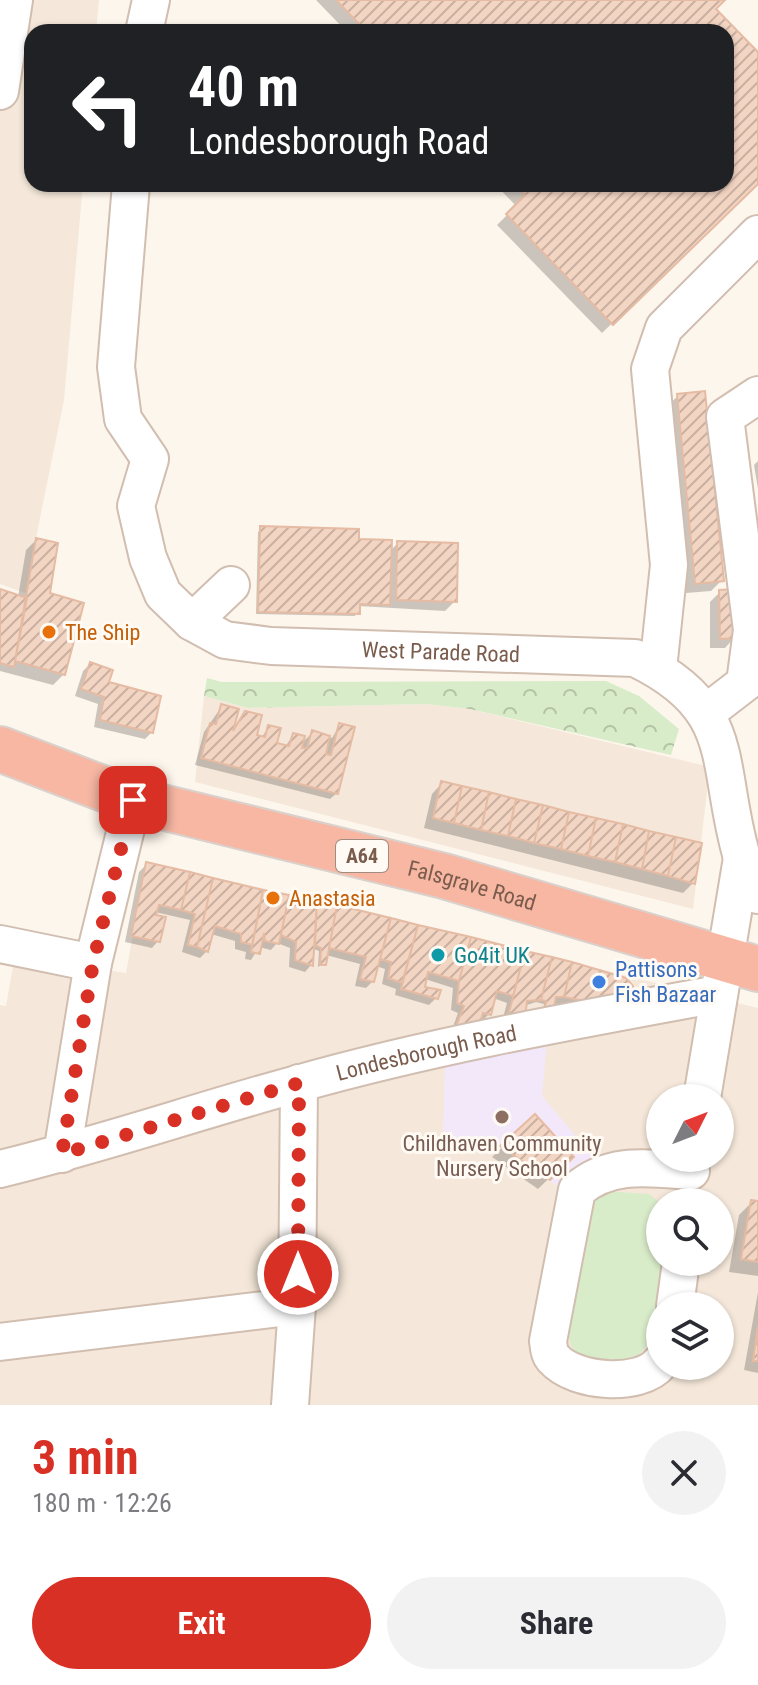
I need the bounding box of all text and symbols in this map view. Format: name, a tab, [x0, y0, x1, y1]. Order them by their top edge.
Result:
text: 40 m	[188, 54, 299, 120]
icon: left	[56, 56, 160, 160]
text: Londesborough Road	[188, 121, 489, 163]
place label: The Ship	[65, 620, 140, 645]
marker: The Ship	[40, 623, 58, 641]
street label: West Parade Road	[361, 637, 520, 667]
pin	[99, 766, 167, 834]
icon: arrive	[111, 778, 155, 822]
road number: A64	[336, 840, 388, 872]
street label: Falsgrave Road	[405, 856, 539, 916]
place label: Anastasia	[289, 886, 376, 911]
marker: Anastasia	[264, 889, 282, 907]
place label: Go4it UK	[454, 943, 530, 968]
marker: Go4it UK	[429, 946, 447, 964]
place label: Pattisons Fish Bazaar	[615, 957, 717, 1007]
marker: Pattisons Fish Bazaar	[590, 973, 608, 991]
street label: Londesborough Road	[333, 1020, 519, 1086]
north arrow	[646, 1084, 734, 1172]
map controls	[646, 1084, 734, 1380]
marker: Childhaven Community Nursery School	[493, 1108, 511, 1126]
place label: Childhaven Community Nursery School	[402, 1131, 602, 1181]
button: search	[646, 1188, 734, 1276]
position arrow	[256, 1232, 340, 1316]
button: layers	[646, 1292, 734, 1380]
text: 3 min	[32, 1429, 139, 1486]
button: close	[642, 1431, 726, 1515]
text: 180 m · 12:26	[32, 1488, 172, 1518]
button: Exit	[32, 1577, 371, 1669]
button: Share	[387, 1577, 726, 1669]

